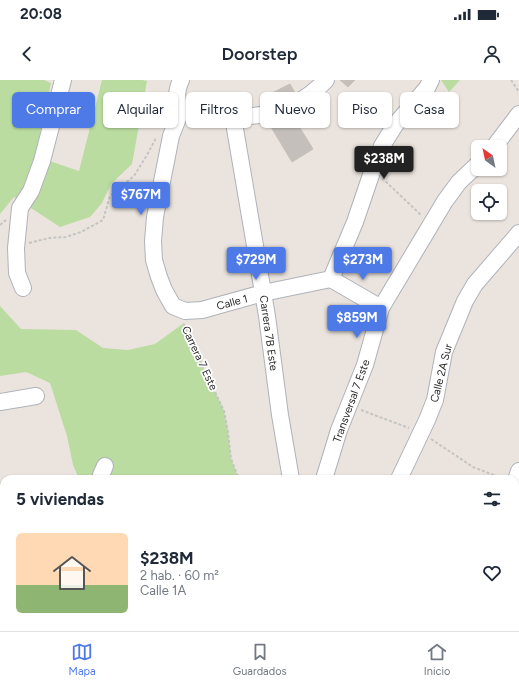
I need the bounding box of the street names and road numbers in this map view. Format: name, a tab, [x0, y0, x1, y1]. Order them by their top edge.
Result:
street label: Calle 1	[215, 292, 249, 313]
street label: Carrera 7B Este	[257, 294, 280, 372]
street label: Carrera 7 Este	[179, 324, 220, 392]
street label: Calle 2A Sur	[428, 342, 455, 404]
street label: Transversal 7 Este	[330, 358, 373, 445]

